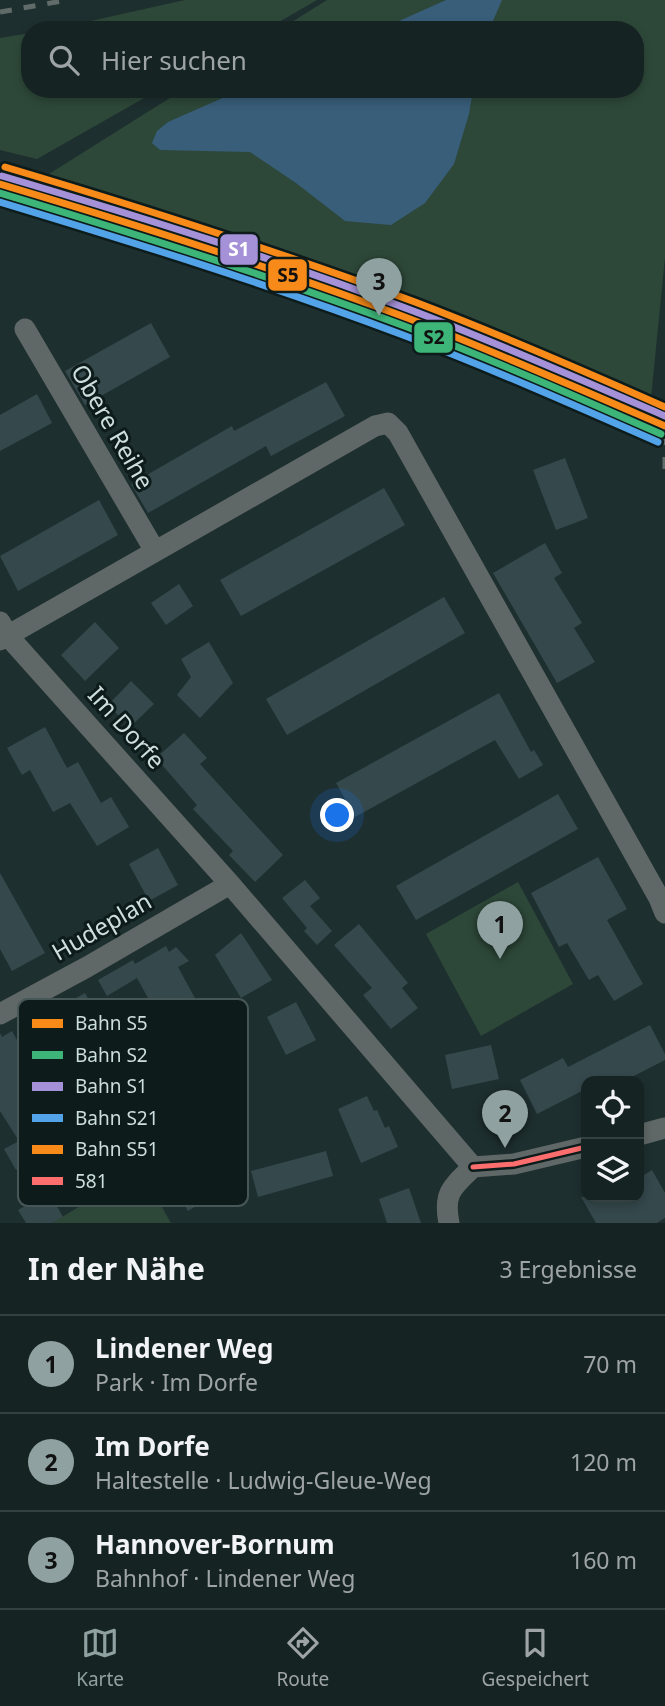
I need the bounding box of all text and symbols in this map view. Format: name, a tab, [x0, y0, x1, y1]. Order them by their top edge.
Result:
search box	[21, 21, 644, 98]
icon: search	[45, 41, 83, 79]
text: Hier suchen	[101, 42, 247, 78]
line badge: S1	[219, 233, 259, 266]
text: S1	[228, 236, 250, 262]
line badge: S5	[267, 258, 308, 292]
pin: 3	[356, 258, 402, 316]
text: S5	[277, 262, 299, 288]
line badge: S2	[413, 321, 454, 354]
text: S2	[423, 324, 445, 350]
street label: Obere Reihe	[64, 358, 162, 495]
street label: Im Dorfe	[81, 679, 173, 775]
your location	[320, 798, 354, 832]
street label: Hudeplan	[45, 884, 157, 968]
pin: 1	[477, 901, 523, 959]
legend	[18, 999, 248, 1206]
text: Bahn S5	[75, 1010, 148, 1036]
text: Bahn S2	[75, 1042, 148, 1068]
text: Bahn S1	[75, 1073, 148, 1099]
map controls	[581, 1076, 644, 1202]
button: locate	[581, 1076, 644, 1139]
pin: 2	[482, 1090, 528, 1148]
text: Bahn S21	[75, 1105, 159, 1131]
text: Bahn S51	[75, 1136, 159, 1162]
button: layers	[581, 1139, 644, 1202]
text: 581	[75, 1168, 108, 1194]
text: In der Nähe	[28, 1248, 205, 1289]
text: 3 Ergebnisse	[499, 1253, 637, 1285]
text: Lindener Weg	[95, 1330, 274, 1366]
text: 1	[44, 1348, 58, 1380]
text: 70 m	[583, 1348, 637, 1380]
text: Park · Im Dorfe	[95, 1366, 258, 1398]
text: Im Dorfe	[95, 1428, 210, 1464]
text: 2	[44, 1446, 58, 1478]
text: 120 m	[570, 1446, 637, 1478]
text: Haltestelle · Ludwig-Gleue-Weg	[95, 1464, 432, 1496]
text: Hannover-Bornum	[95, 1526, 335, 1562]
text: 3	[44, 1544, 58, 1576]
text: 160 m	[570, 1544, 637, 1576]
text: Bahnhof · Lindener Weg	[95, 1562, 355, 1594]
tab: Karte	[76, 1624, 124, 1692]
tab: Route	[276, 1624, 329, 1692]
tab: Gespeichert	[482, 1624, 589, 1692]

